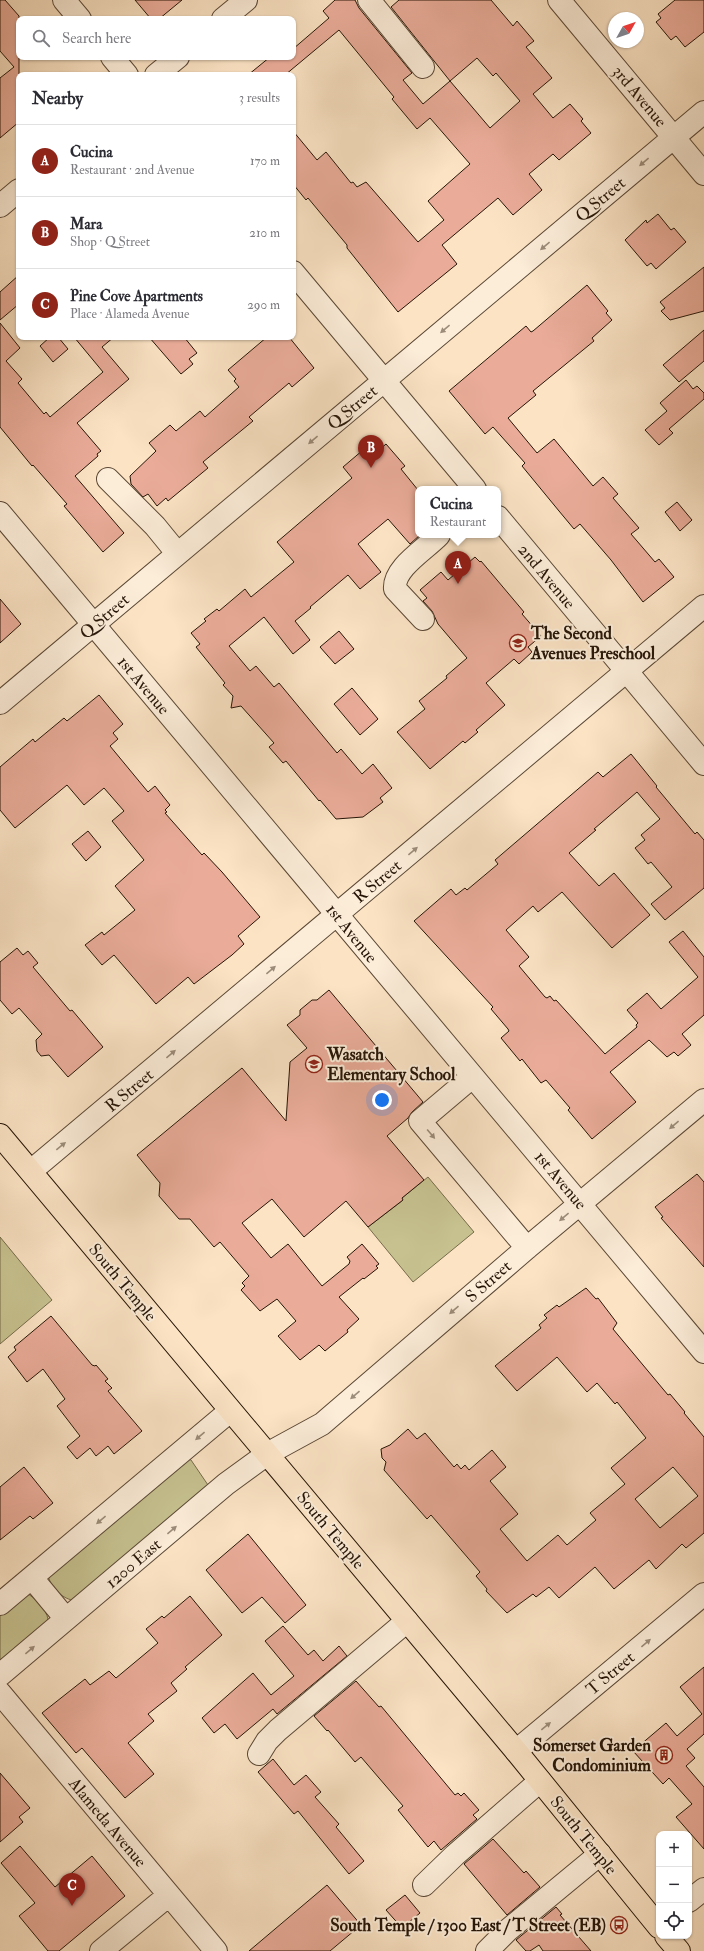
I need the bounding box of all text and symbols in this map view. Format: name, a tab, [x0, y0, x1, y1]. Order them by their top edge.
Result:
north arrow	[608, 12, 644, 48]
search box	[16, 16, 296, 60]
icon: search	[30, 27, 52, 49]
text: Search here	[62, 29, 131, 48]
street label: 3rd Avenue	[608, 61, 671, 131]
text: Nearby	[32, 88, 83, 109]
text: 3 results	[239, 90, 280, 106]
text: Cucina	[70, 143, 113, 162]
text: A	[41, 153, 49, 169]
text: 170 m	[250, 153, 280, 169]
one-way arrow	[639, 158, 650, 167]
text: Restaurant · 2nd Avenue	[70, 162, 194, 178]
street label: Q Street	[571, 172, 630, 226]
text: Mara	[70, 215, 102, 234]
text: B	[41, 225, 49, 241]
text: 210 m	[249, 225, 280, 241]
text: Shop · Q Street	[70, 234, 150, 250]
one-way arrow	[539, 241, 550, 250]
text: Pine Cove Apartments	[70, 287, 203, 306]
text: C	[40, 297, 50, 313]
text: 290 m	[247, 297, 280, 313]
text: Place · Alameda Avenue	[70, 306, 190, 322]
one-way arrow	[439, 325, 450, 334]
street label: Q Street	[323, 380, 382, 434]
one-way arrow	[308, 435, 318, 444]
pin: B	[358, 435, 384, 468]
popup	[415, 486, 501, 538]
text: Cucina	[430, 495, 472, 514]
text: Restaurant	[430, 514, 486, 530]
street label: 2nd Avenue	[513, 540, 580, 613]
pin: A	[445, 551, 471, 584]
street label: Q Street	[75, 589, 134, 644]
place label: The Second Avenues Preschool	[530, 623, 656, 664]
school or university icon: The Second Avenues Preschool	[508, 633, 528, 653]
street label: 1st Avenue	[113, 652, 174, 719]
one-way arrow	[408, 846, 418, 855]
street label: R Street	[349, 855, 406, 908]
street label: 1st Avenue	[321, 899, 382, 967]
one-way arrow	[265, 966, 276, 975]
place label: Wasatch Elementary School	[326, 1044, 456, 1086]
one-way arrow	[166, 1049, 176, 1058]
school or university icon: Wasatch Elementary School	[304, 1054, 324, 1074]
street label: R Street	[101, 1064, 158, 1117]
your location	[372, 1090, 392, 1110]
one-way arrow	[669, 1120, 679, 1129]
one-way arrow	[426, 1129, 435, 1139]
one-way arrow	[55, 1142, 66, 1151]
street label: 1st Avenue	[530, 1147, 591, 1214]
one-way arrow	[558, 1213, 569, 1222]
street label: South Temple	[83, 1239, 161, 1326]
street label: S Street	[461, 1255, 516, 1307]
one-way arrow	[449, 1306, 459, 1315]
one-way arrow	[350, 1391, 361, 1400]
one-way arrow	[195, 1432, 206, 1441]
street label: South Temple	[291, 1487, 369, 1574]
one-way arrow	[95, 1515, 106, 1524]
one-way arrow	[167, 1525, 177, 1534]
street label: 1200 East	[101, 1534, 166, 1593]
one-way arrow	[640, 1638, 651, 1647]
one-way arrow	[25, 1645, 35, 1654]
street label: T Street	[582, 1647, 639, 1700]
one-way arrow	[541, 1722, 551, 1731]
place label: Somerset Garden Condominium	[533, 1735, 652, 1776]
building icon: Somerset Garden Condominium	[654, 1745, 674, 1765]
street label: Alameda Avenue	[63, 1772, 151, 1871]
street label: South Temple	[545, 1792, 622, 1879]
map controls	[656, 1831, 692, 1939]
button: +	[656, 1831, 692, 1867]
button: −	[656, 1867, 692, 1903]
pin: C	[59, 1873, 85, 1906]
button: locate	[656, 1903, 692, 1939]
place label: South Temple / 1300 East / T Street (EB)	[330, 1915, 606, 1937]
bus stop icon: South Temple / 1300 East / T Street (EB)	[609, 1915, 629, 1935]

